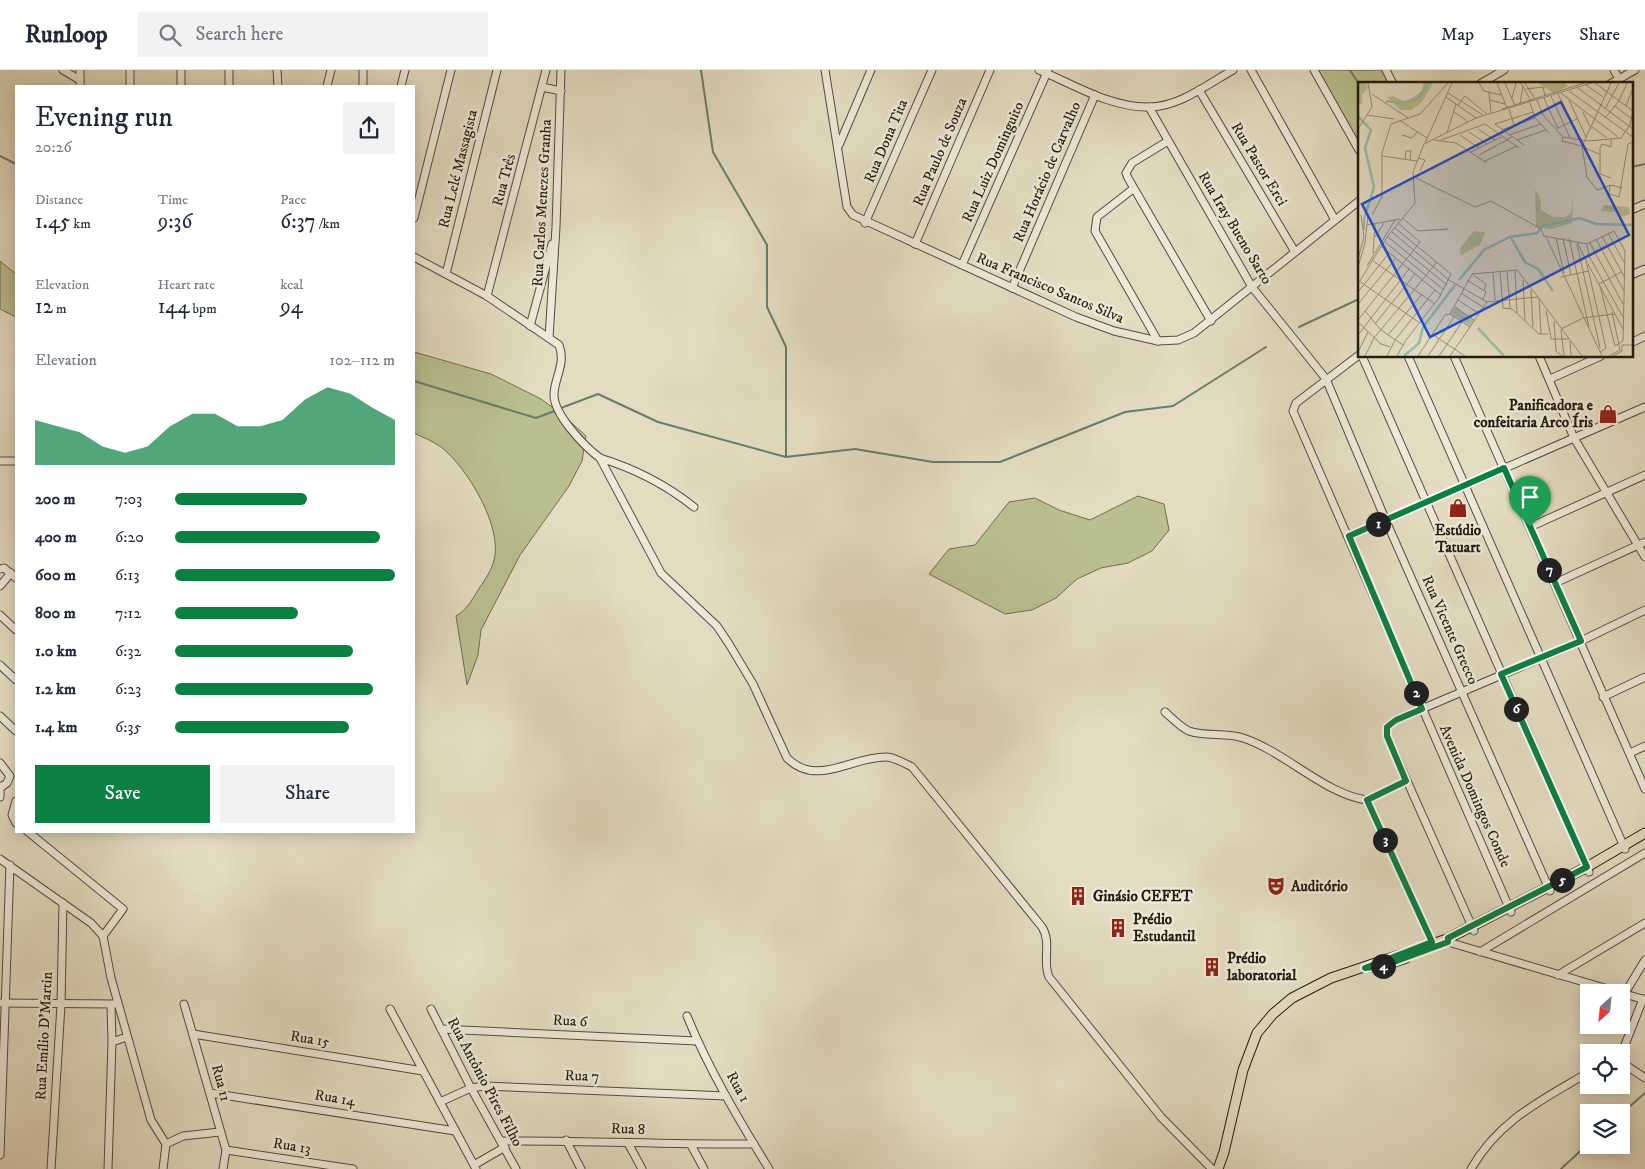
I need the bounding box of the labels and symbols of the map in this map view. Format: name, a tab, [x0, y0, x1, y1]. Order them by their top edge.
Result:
inset map	[1358, 82, 1632, 358]
street label: Rua Paulo de Souza	[909, 94, 972, 209]
street label: Rua Dona Tita	[860, 96, 912, 186]
street label: Rua Luiz Dominguito	[958, 99, 1028, 225]
street label: Rua Horácio de Carvalho	[1009, 99, 1085, 245]
street label: Rua Lelé Massagista	[434, 107, 482, 230]
street label: Rua Carlos Menezes Granha	[528, 118, 556, 287]
street label: Rua Pastor Erci	[1227, 119, 1291, 209]
street label: Rua Três	[488, 152, 520, 208]
street label: Rua Iray Bueno Sarto	[1194, 168, 1276, 288]
street label: Rua Francisco Santos Silva	[973, 248, 1127, 328]
place label: Panificadora e confeitaria Arco Íris	[1474, 396, 1594, 432]
shop icon: Panificadora e confeitaria Arco Íris	[1597, 403, 1619, 425]
pin	[1509, 476, 1551, 527]
shop icon: Estúdio Tatuart	[1447, 497, 1469, 519]
pin: 1	[1366, 512, 1390, 536]
place label: Estúdio Tatuart	[1434, 521, 1482, 557]
pin: 7	[1536, 558, 1562, 582]
street label: Rua Vicente Grecco	[1417, 573, 1483, 687]
pin: 2	[1404, 680, 1428, 706]
pin: 6	[1504, 696, 1528, 722]
street label: Avenida Domingos Conde	[1435, 722, 1515, 870]
pin: 3	[1372, 828, 1398, 852]
pin: 5	[1550, 868, 1574, 892]
theatre icon: Auditório	[1265, 875, 1287, 897]
place label: Auditório	[1290, 877, 1349, 896]
building icon: Ginásio CEFET	[1067, 885, 1089, 907]
place label: Ginásio CEFET	[1093, 887, 1193, 906]
place label: Prédio Estudantil	[1133, 910, 1196, 946]
building icon: Prédio Estudantil	[1107, 917, 1129, 939]
place label: Prédio laboratorial	[1226, 949, 1297, 985]
pin: 4	[1370, 954, 1396, 978]
building icon: Prédio laboratorial	[1201, 956, 1223, 978]
street label: Rua Emílio D'Martin	[31, 971, 57, 1101]
north arrow	[1580, 984, 1630, 1034]
street label: Rua 6	[552, 1011, 589, 1031]
street label: Rua Antônio Pires Filho	[443, 1014, 527, 1150]
street label: Rua 15	[289, 1027, 332, 1052]
street label: Rua 11	[207, 1062, 235, 1104]
street label: Rua 7	[564, 1066, 600, 1086]
street label: Rua 1	[722, 1068, 754, 1106]
street label: Rua 14	[313, 1085, 357, 1111]
street label: Rua 8	[611, 1119, 645, 1139]
street label: Rua 13	[272, 1134, 312, 1158]

